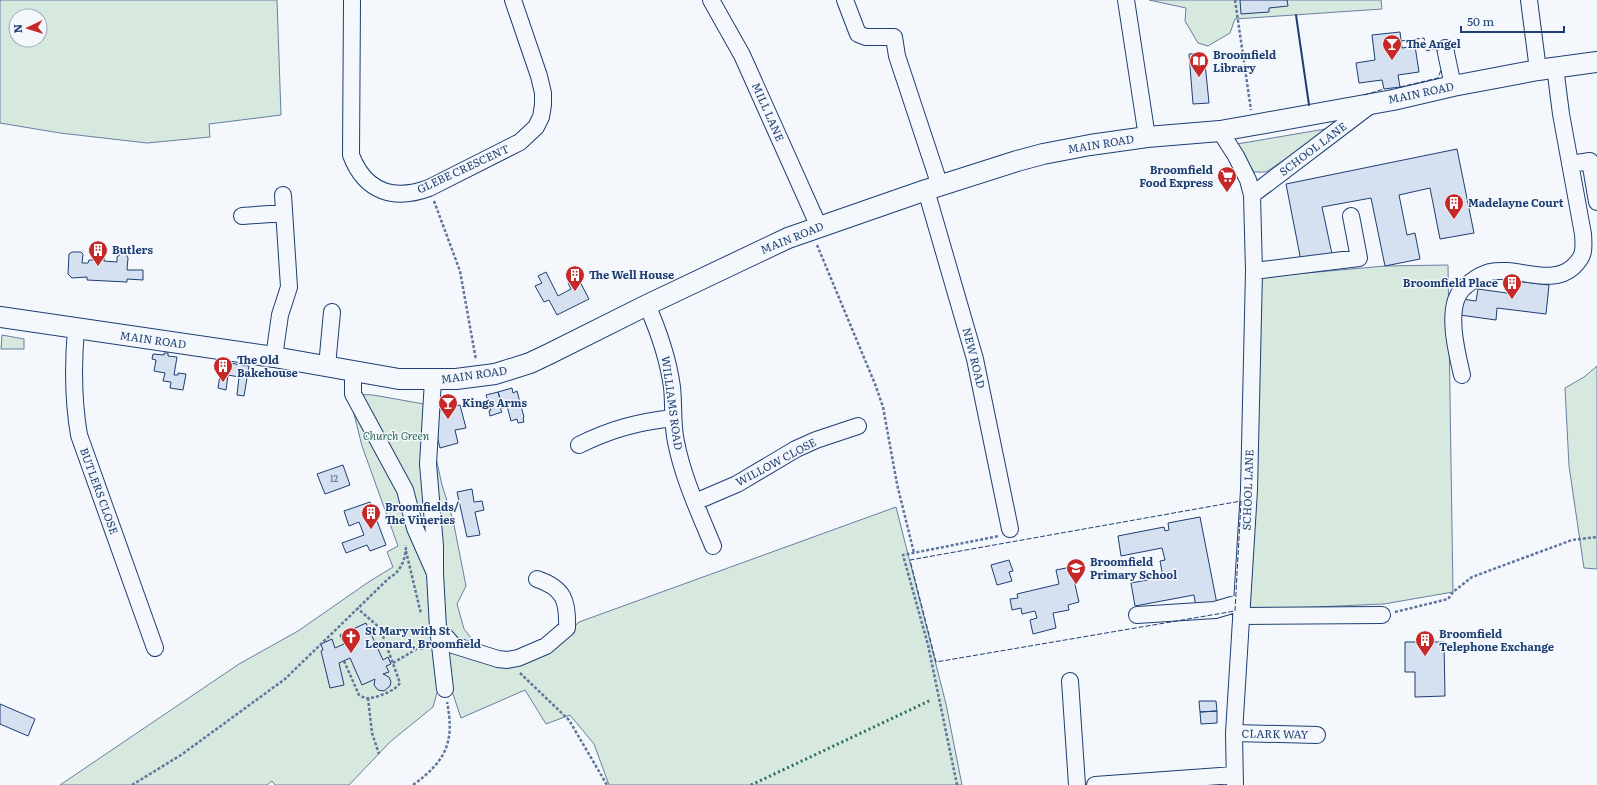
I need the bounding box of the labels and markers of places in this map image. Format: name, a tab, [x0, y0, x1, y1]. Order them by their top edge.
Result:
bar icon: The Angel	[1381, 33, 1403, 61]
place label: The Angel	[1406, 35, 1461, 51]
place label: Broomfield Library	[1213, 46, 1276, 75]
library icon: Broomfield Library	[1188, 50, 1210, 78]
place label: Broomfield Food Express	[1139, 161, 1214, 190]
supermarket icon: Broomfield Food Express	[1216, 165, 1238, 193]
building icon: Madelayne Court	[1443, 192, 1465, 220]
place label: Madelayne Court	[1468, 194, 1564, 210]
building icon: Butlers	[87, 239, 109, 267]
place label: Butlers	[112, 241, 154, 257]
building icon: The Well House	[564, 264, 586, 292]
place label: The Well House	[589, 266, 674, 282]
building icon: Broomfield Place	[1501, 272, 1523, 300]
place label: Broomfield Place	[1403, 274, 1498, 290]
place label: The Old Bakehouse	[237, 351, 298, 380]
building icon: The Old Bakehouse	[212, 355, 234, 383]
bar icon: Kings Arms	[437, 392, 459, 420]
place label: Kings Arms	[462, 394, 527, 410]
place label: Broomfields/ The Vineries	[385, 498, 460, 527]
building icon: Broomfields/ The Vineries	[360, 502, 382, 530]
place label: Broomfield Primary School	[1090, 553, 1177, 582]
school or university icon: Broomfield Primary School	[1065, 557, 1087, 585]
place label: St Mary with St Leonard, Broomfield	[365, 622, 481, 651]
place label: Broomfield Telephone Exchange	[1439, 625, 1554, 654]
church icon: St Mary with St Leonard, Broomfield	[340, 626, 362, 654]
building icon: Broomfield Telephone Exchange	[1414, 629, 1436, 657]

